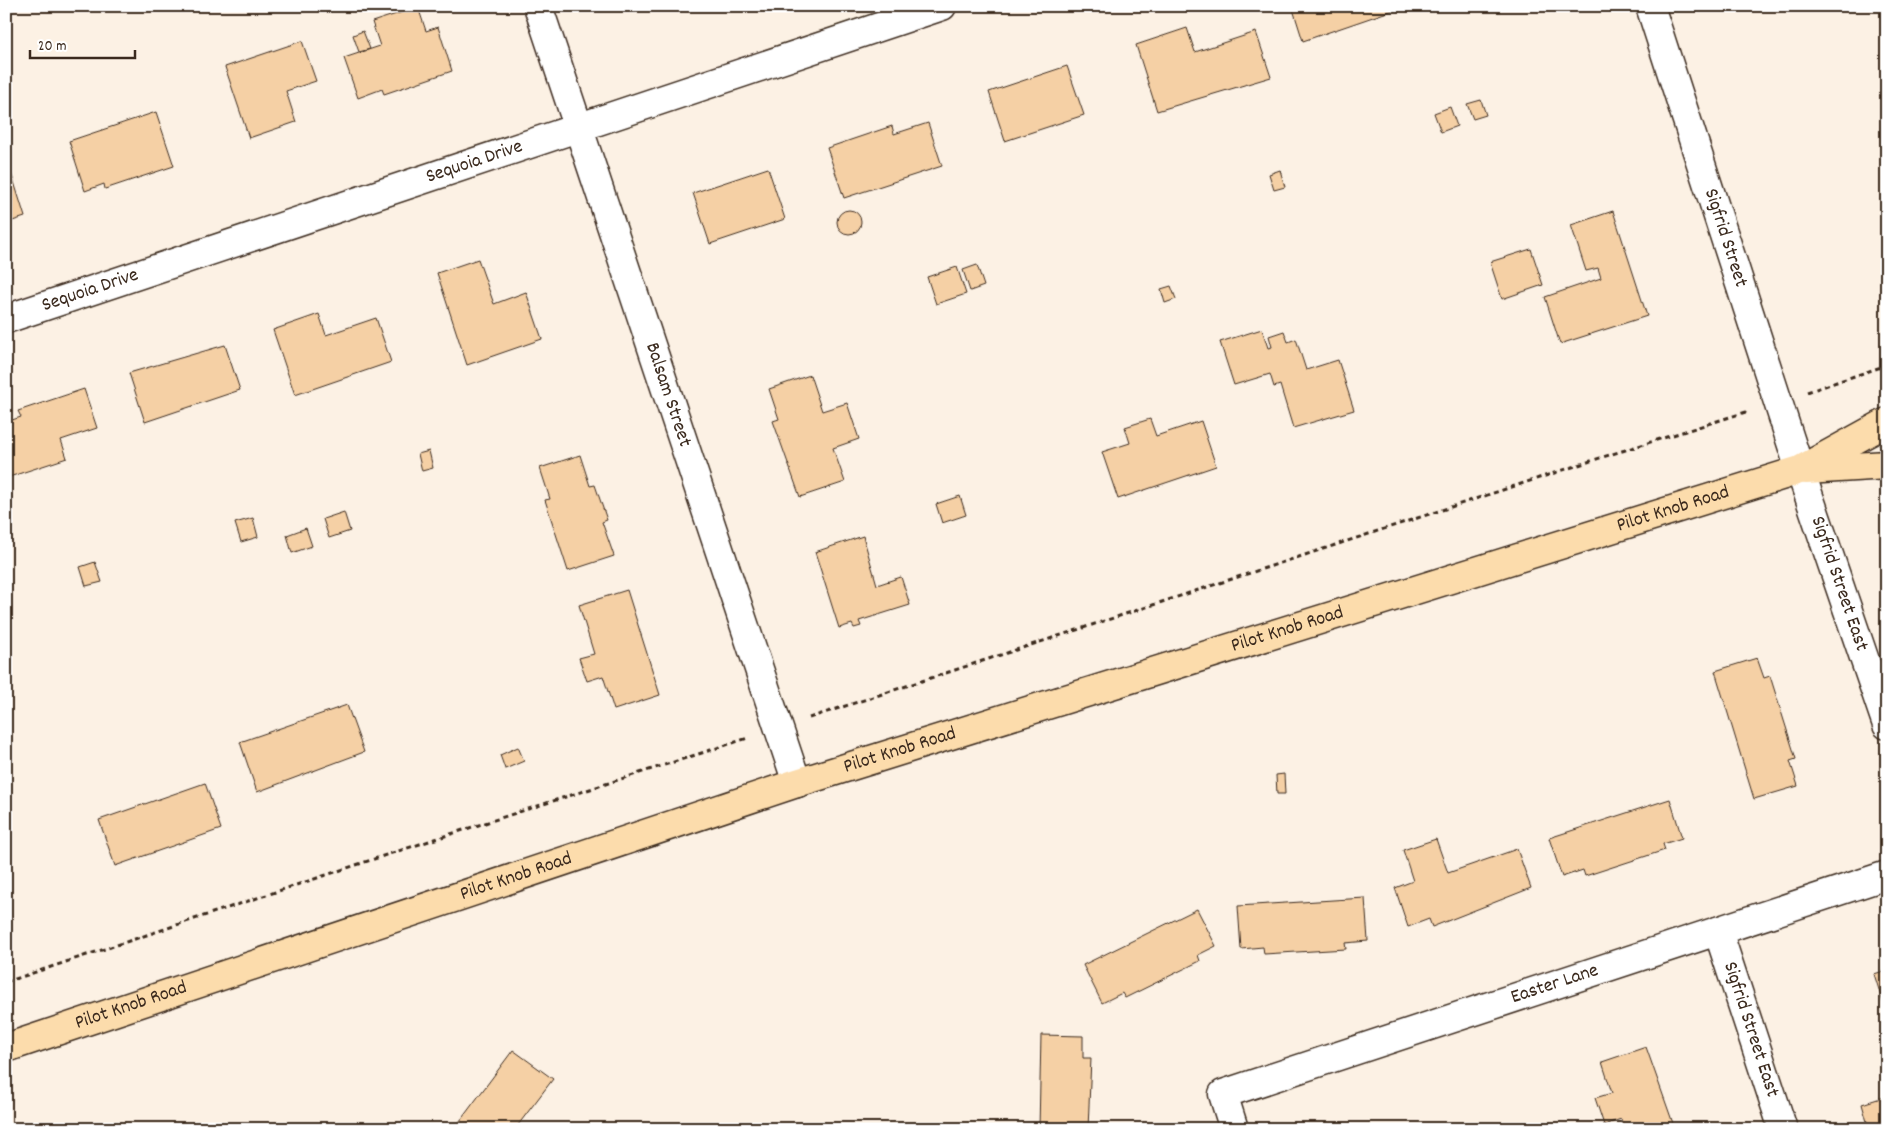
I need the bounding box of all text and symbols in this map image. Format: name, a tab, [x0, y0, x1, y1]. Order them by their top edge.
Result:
scale bar	[30, 28, 135, 60]
text: 20 m	[38, 36, 66, 58]
street label: Sequoia Drive	[422, 133, 527, 192]
street label: Sigfrid Street	[1696, 185, 1754, 291]
street label: Sequoia Drive	[38, 262, 143, 320]
street label: Balsam Street	[637, 339, 698, 451]
street label: Pilot Knob Road	[1613, 479, 1733, 540]
street label: Sigfrid Street East	[1803, 513, 1875, 655]
street label: Pilot Knob Road	[1228, 599, 1347, 661]
street label: Pilot Knob Road	[840, 720, 960, 782]
street label: Pilot Knob Road	[456, 845, 576, 909]
street label: Easter Lane	[1507, 957, 1602, 1012]
street label: Sigfrid Street East	[1715, 958, 1786, 1101]
street label: Pilot Knob Road	[71, 974, 191, 1038]

